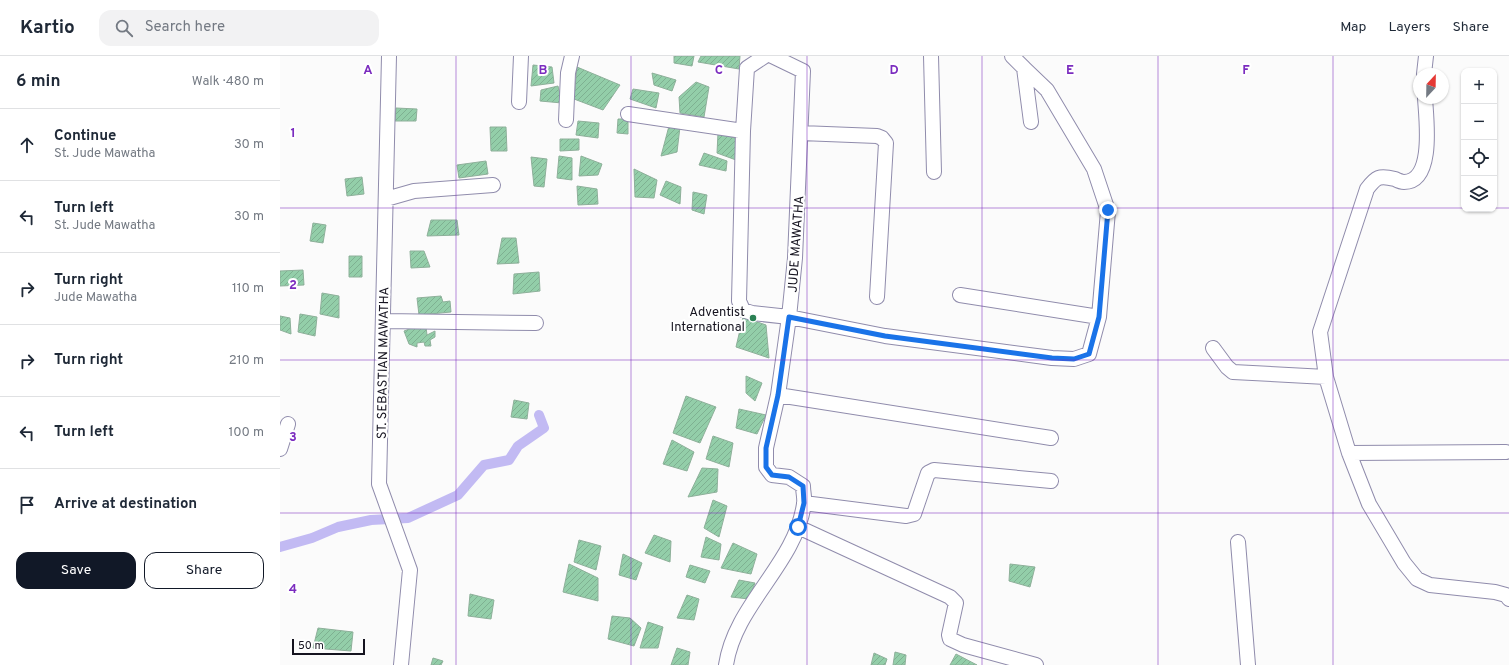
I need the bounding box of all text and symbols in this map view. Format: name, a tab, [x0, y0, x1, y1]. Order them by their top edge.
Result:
search box	[99, 10, 379, 46]
text: Kartio	[20, 16, 75, 40]
icon: search	[113, 17, 135, 39]
text: Search here	[145, 18, 225, 37]
text: Map	[1340, 19, 1366, 36]
text: Layers	[1388, 19, 1430, 36]
text: Share	[1452, 19, 1489, 36]
text: A	[363, 63, 373, 79]
text: B	[539, 63, 548, 79]
text: C	[715, 63, 723, 79]
text: D	[889, 63, 899, 79]
text: E	[1066, 63, 1074, 79]
text: F	[1242, 63, 1250, 79]
north arrow	[1413, 68, 1449, 104]
map controls	[1461, 68, 1497, 212]
button: +	[1461, 68, 1497, 104]
text: 6 min	[16, 71, 60, 93]
text: Walk · 480 m	[192, 74, 264, 90]
button: −	[1461, 104, 1497, 140]
text: 1	[290, 126, 296, 142]
text: Continue	[54, 127, 116, 146]
icon: ahead	[16, 134, 38, 156]
text: 30 m	[234, 137, 264, 153]
button: locate	[1461, 140, 1497, 176]
text: St. Jude Mawatha	[54, 146, 155, 162]
button: layers	[1461, 176, 1497, 212]
street label: JUDE MAWATHA	[786, 195, 808, 293]
text: Turn left	[54, 199, 114, 218]
route end	[1099, 201, 1117, 219]
icon: left	[16, 206, 38, 228]
text: 30 m	[234, 209, 264, 225]
text: St. Jude Mawatha	[54, 218, 155, 234]
text: Turn right	[54, 271, 123, 290]
icon: right	[16, 278, 38, 300]
text: 2	[289, 278, 297, 294]
text: 110 m	[232, 281, 264, 297]
street label: ST. SEBASTIAN MAWATHA	[375, 286, 393, 439]
text: Jude Mawatha	[54, 290, 137, 306]
place label: Adventist International	[671, 305, 745, 336]
marker: Adventist International	[748, 313, 758, 323]
icon: right	[16, 350, 38, 372]
text: Turn right	[54, 351, 123, 370]
text: 210 m	[229, 353, 264, 369]
icon: left	[16, 422, 38, 444]
text: Turn left	[54, 423, 114, 442]
text: 100 m	[228, 425, 264, 441]
text: 3	[289, 430, 297, 446]
icon: arrive	[16, 494, 38, 516]
text: Arrive at destination	[54, 495, 197, 514]
route start	[789, 518, 807, 536]
button: Save	[16, 552, 136, 589]
button: Share	[144, 552, 264, 589]
text: 4	[289, 582, 297, 598]
scale bar	[292, 637, 365, 656]
text: 50 m	[298, 639, 324, 653]

